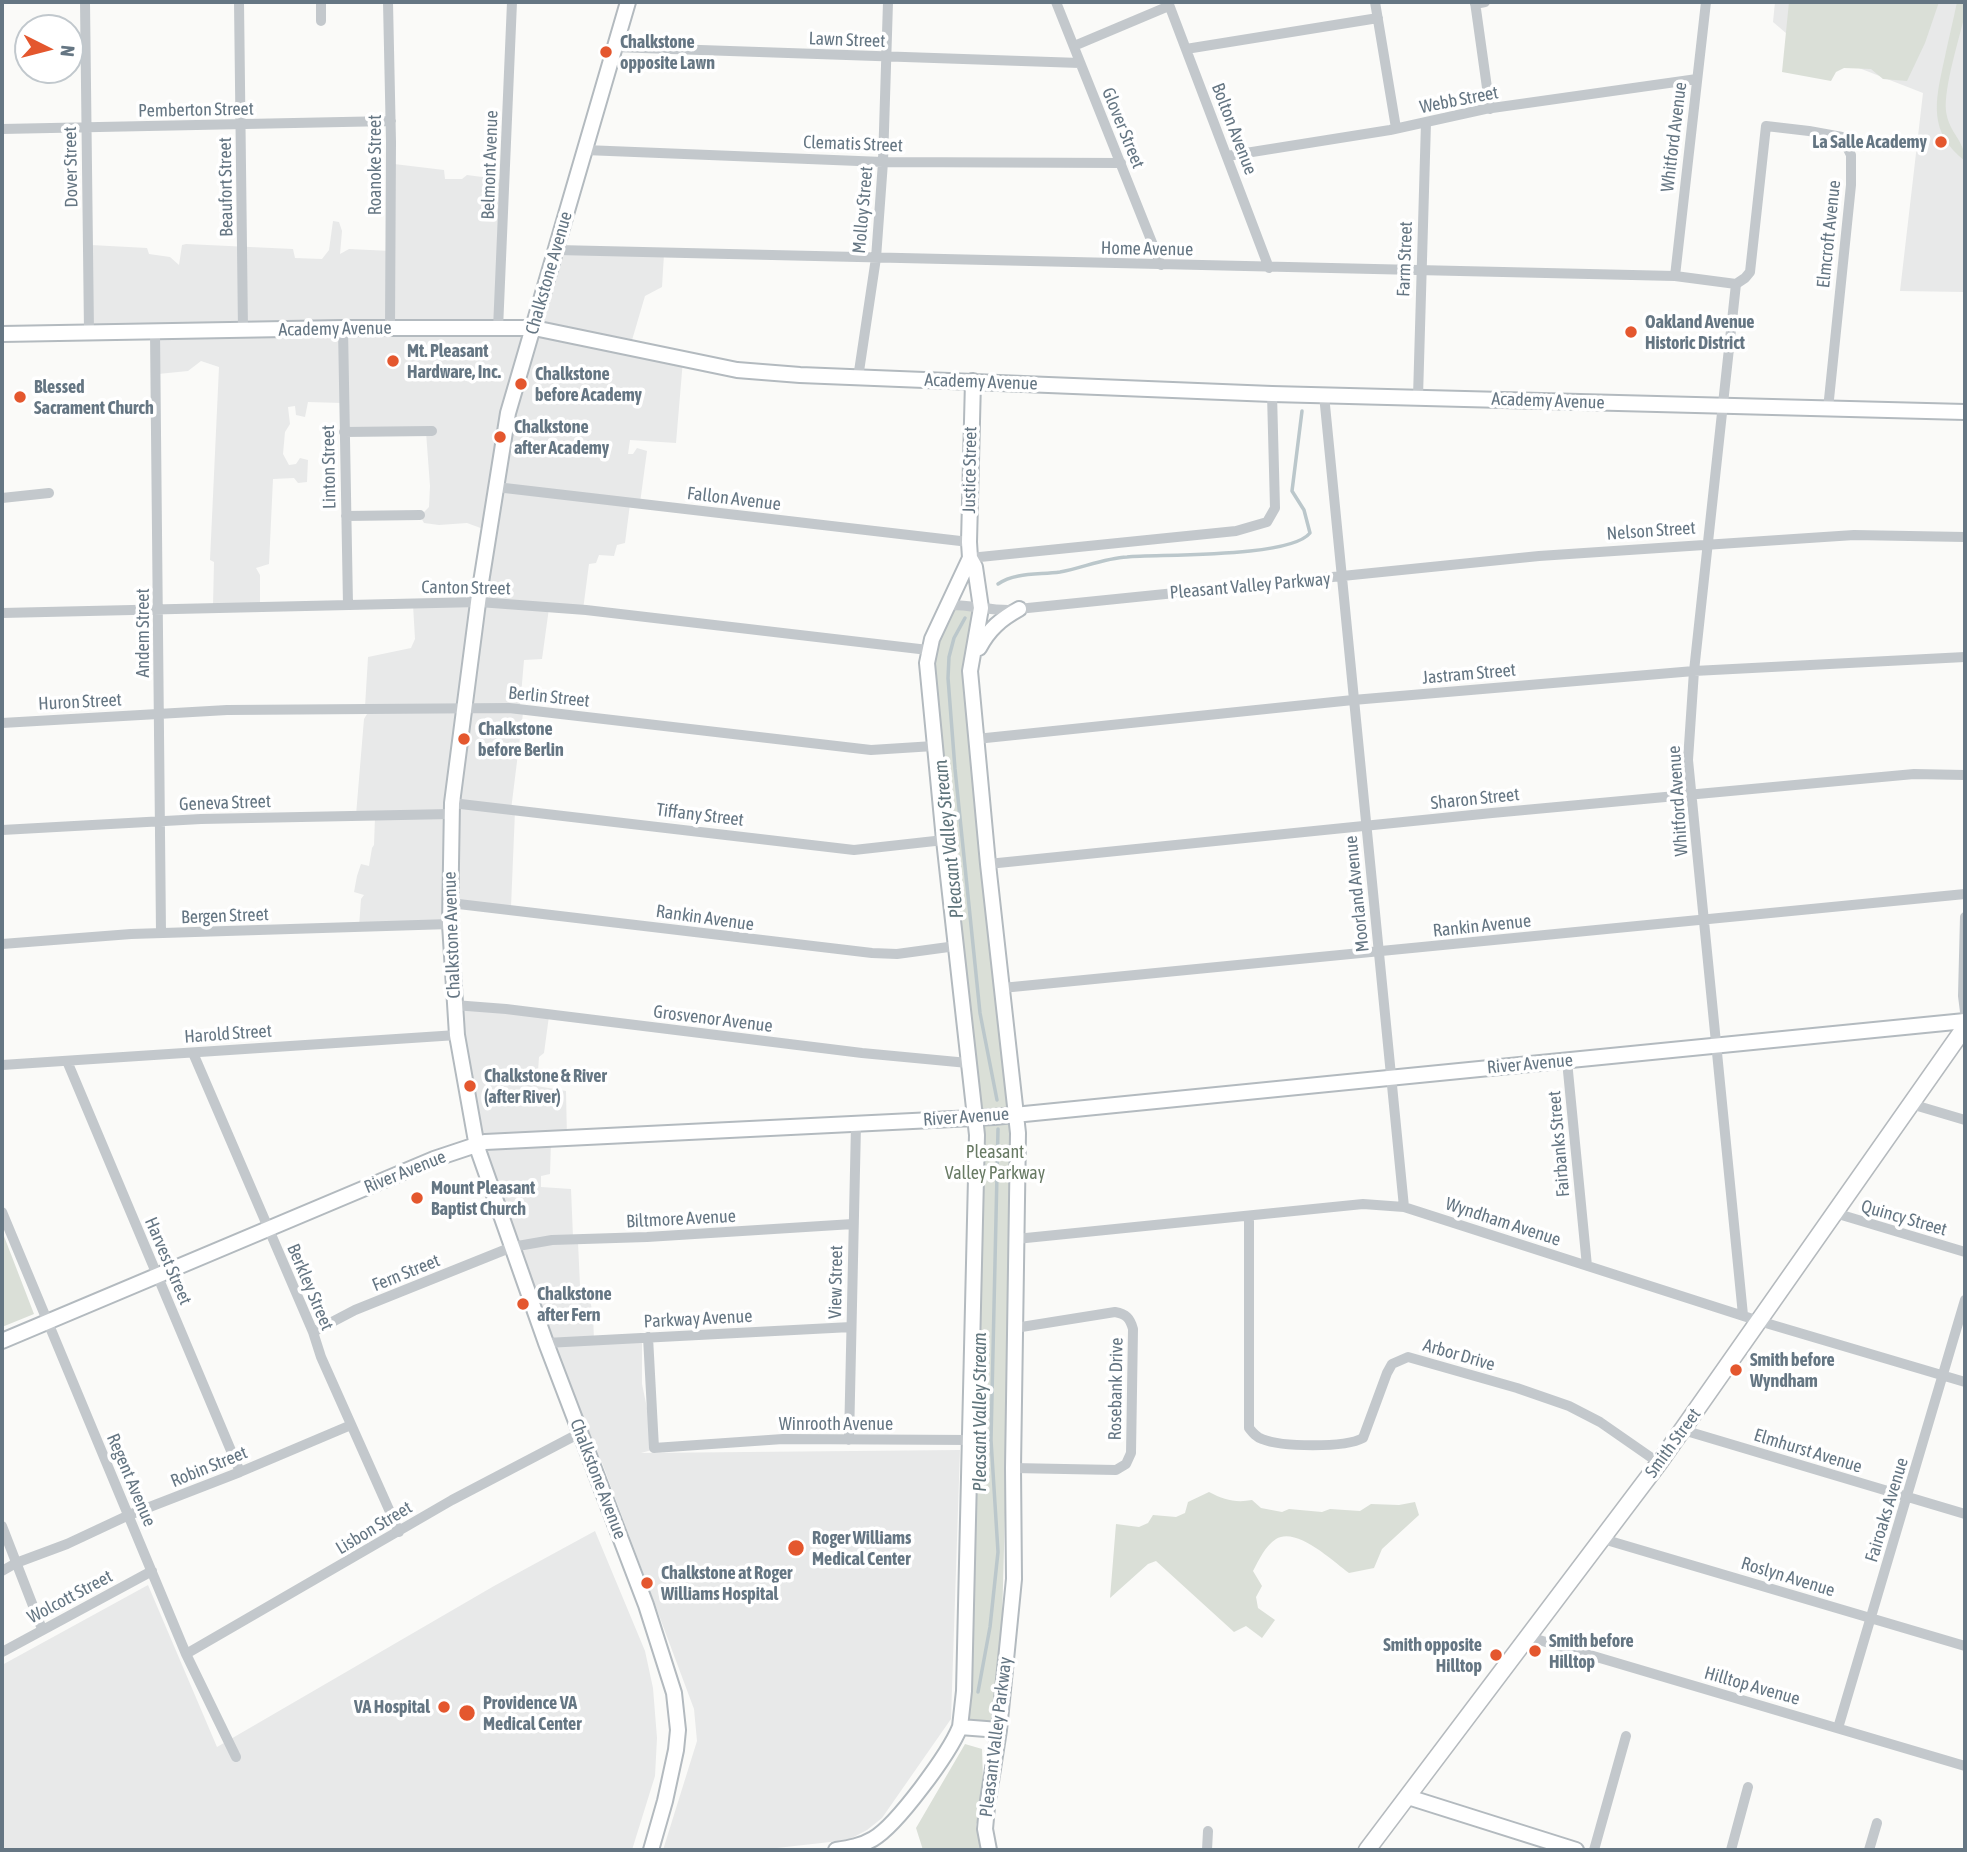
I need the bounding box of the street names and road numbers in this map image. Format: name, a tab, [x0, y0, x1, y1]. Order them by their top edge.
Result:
street label: Lawn Street	[808, 28, 886, 52]
street label: Bolton Avenue	[1207, 80, 1261, 178]
street label: Whitford Avenue	[1657, 81, 1691, 193]
street label: Webb Street	[1418, 82, 1500, 118]
street label: Glover Street	[1097, 85, 1149, 171]
street label: Pemberton Street	[138, 98, 254, 122]
street label: Belmont Avenue	[477, 110, 503, 220]
street label: Roanoke Street	[364, 115, 386, 215]
street label: Dover Street	[59, 126, 83, 208]
street label: Clematis Street	[803, 131, 903, 157]
street label: Beaufort Street	[214, 137, 238, 237]
street label: Molloy Street	[848, 165, 878, 255]
street label: Elmcroft Avenue	[1813, 179, 1845, 289]
street label: Chalkstone Avenue	[521, 209, 577, 337]
street label: Farm Street	[1393, 221, 1417, 297]
street label: Home Avenue	[1101, 237, 1193, 261]
street label: Academy Avenue	[278, 317, 392, 341]
street label: Academy Avenue	[924, 369, 1038, 395]
street label: Academy Avenue	[1491, 388, 1605, 414]
street label: Linton Street	[317, 425, 341, 509]
street label: Justice Street	[958, 426, 982, 514]
street label: Fallon Avenue	[686, 483, 782, 515]
street label: Nelson Street	[1606, 517, 1696, 545]
street label: Pleasant Valley Parkway	[1169, 568, 1331, 604]
street label: Canton Street	[421, 576, 511, 600]
street label: Andem Street	[132, 588, 154, 678]
street label: Jastram Street	[1421, 659, 1517, 689]
street label: Berlin Street	[507, 682, 591, 712]
street label: Huron Street	[38, 689, 122, 715]
street label: Whitford Avenue	[1663, 745, 1693, 857]
street label: Sharon Street	[1430, 784, 1520, 814]
street label: Geneva Street	[179, 791, 271, 815]
street label: Tiffany Street	[655, 799, 745, 831]
street label: Moorland Avenue	[1340, 835, 1374, 953]
street label: Chalkstone Avenue	[439, 871, 465, 999]
street label: Rankin Avenue	[655, 900, 755, 936]
street label: Bergen Street	[181, 904, 269, 928]
street label: Rankin Avenue	[1432, 910, 1532, 942]
street label: Grosvenor Avenue	[652, 1001, 774, 1037]
street label: Harold Street	[184, 1020, 272, 1048]
street label: River Avenue	[1486, 1049, 1574, 1079]
street label: Fairbanks Street	[1544, 1090, 1574, 1198]
street label: River Avenue	[922, 1103, 1010, 1131]
street label: River Avenue	[361, 1146, 449, 1198]
street label: Wyndham Avenue	[1443, 1193, 1563, 1251]
street label: Quincy Street	[1859, 1195, 1949, 1241]
street label: Biltmore Avenue	[626, 1205, 736, 1233]
street label: Harvest Street	[140, 1214, 196, 1308]
street label: Berkley Street	[282, 1240, 338, 1334]
street label: View Street	[825, 1245, 847, 1319]
street label: Fern Street	[369, 1250, 443, 1296]
street label: Parkway Avenue	[643, 1305, 753, 1333]
street label: Arbor Drive	[1421, 1334, 1497, 1376]
street label: Rosebank Drive	[1104, 1337, 1128, 1441]
street label: Smith Street	[1641, 1404, 1705, 1482]
street label: Winrooth Avenue	[779, 1413, 893, 1435]
street label: Chalkstone Avenue	[565, 1416, 631, 1542]
street label: Elmhurst Avenue	[1751, 1424, 1865, 1478]
street label: Regent Avenue	[102, 1430, 160, 1530]
street label: Robin Street	[167, 1442, 251, 1492]
street label: Fairoaks Avenue	[1861, 1455, 1913, 1565]
street label: Lisbon Street	[332, 1497, 416, 1559]
street label: Roslyn Avenue	[1739, 1553, 1837, 1601]
street label: Wolcott Street	[24, 1566, 116, 1628]
street label: Pleasant Valley Parkway	[975, 1656, 1017, 1818]
street label: Hilltop Avenue	[1702, 1662, 1802, 1710]

